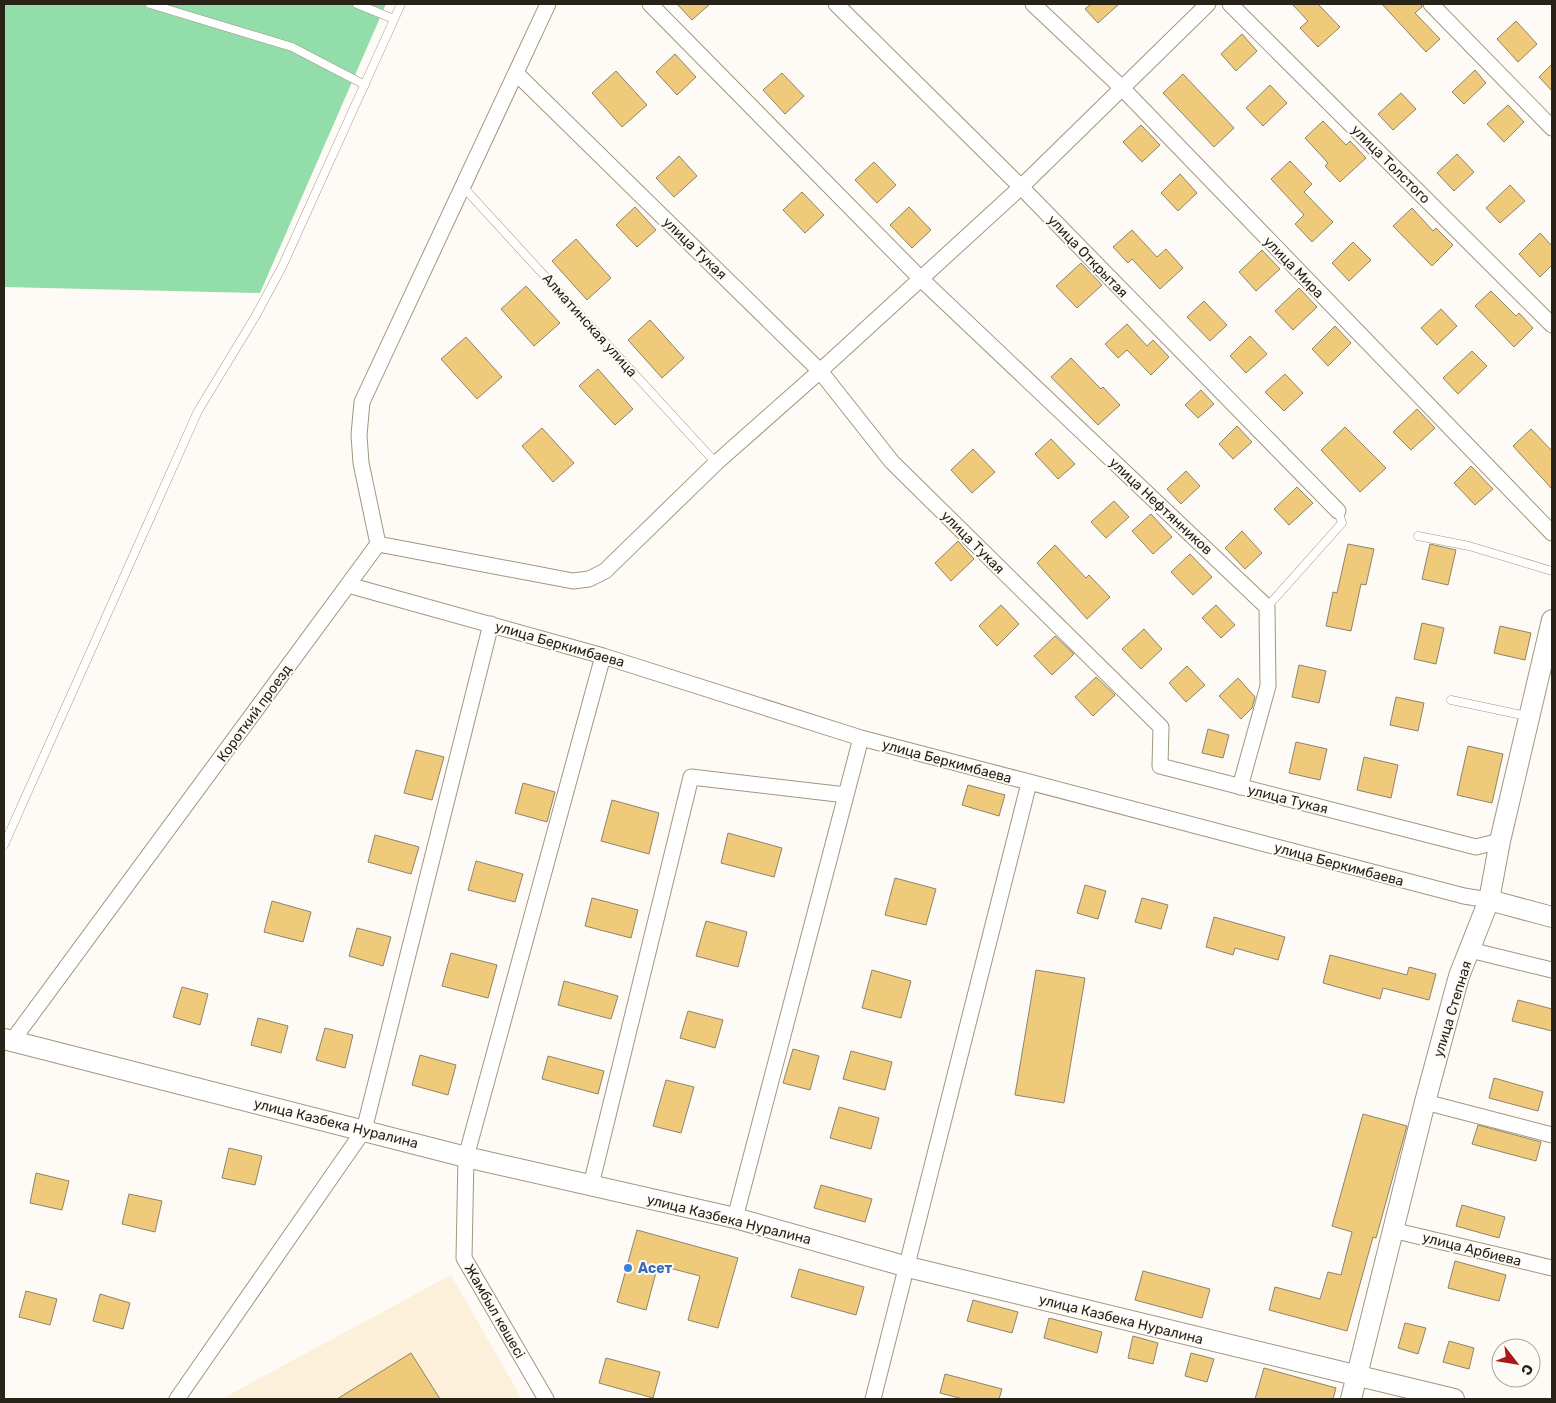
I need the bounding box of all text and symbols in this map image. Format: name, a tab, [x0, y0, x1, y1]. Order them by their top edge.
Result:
street label: улица Толстого	[1348, 121, 1434, 207]
street label: улица Открытая	[1044, 211, 1131, 301]
street label: улица Тукая	[659, 214, 730, 283]
street label: улица Мира	[1260, 233, 1327, 302]
street label: Алматинская улица	[539, 270, 641, 381]
street label: улица Нефтянников	[1105, 454, 1216, 559]
street label: улица Тукая	[938, 507, 1008, 577]
street label: улица Беркимбаева	[493, 618, 626, 671]
street label: Короткий проезд	[213, 661, 295, 765]
street label: улица Беркимбаева	[880, 736, 1014, 787]
street label: улица Тукая	[1246, 781, 1330, 818]
street label: улица Беркимбаева	[1272, 839, 1406, 890]
street label: улица Степная	[1430, 959, 1475, 1060]
street label: улица Казбека Нуралина	[252, 1095, 420, 1152]
street label: улица Казбека Нуралина	[645, 1191, 813, 1248]
street label: улица Арбиева	[1421, 1229, 1523, 1270]
place label: Асет	[638, 1260, 673, 1277]
street label: Жамбыл көшесі	[461, 1261, 528, 1362]
marker: Асет	[622, 1262, 634, 1274]
street label: улица Казбека Нуралина	[1037, 1291, 1205, 1348]
north arrow	[1491, 1338, 1541, 1388]
text: С	[1517, 1361, 1537, 1378]

